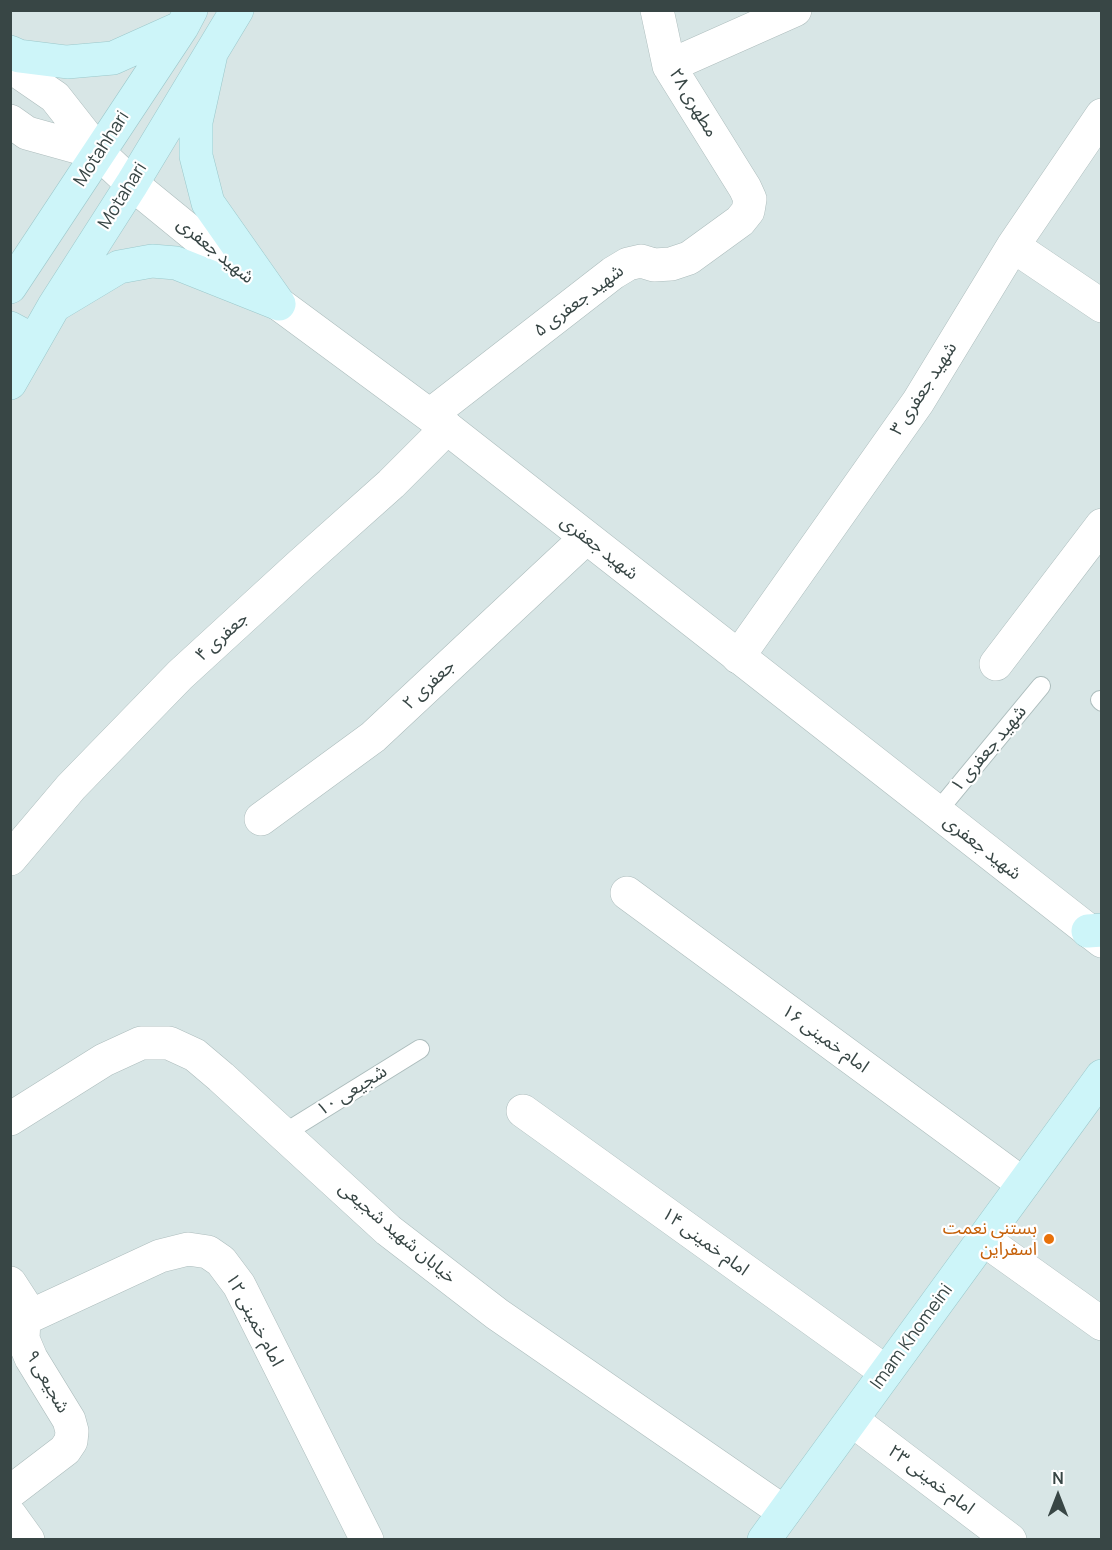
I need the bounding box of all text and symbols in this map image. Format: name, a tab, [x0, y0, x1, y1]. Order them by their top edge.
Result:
street label: مطهری ۲۸	[664, 65, 722, 141]
street label: Motahhari	[70, 107, 134, 191]
street label: Motahari	[94, 159, 152, 233]
street label: شهید جعفری	[172, 213, 258, 289]
street label: شهید جعفری ۵	[530, 260, 628, 342]
street label: شهید جعفری ۳	[886, 338, 962, 440]
street label: شهید جعفری	[556, 511, 642, 585]
street label: جعفری ۴	[191, 608, 253, 666]
street label: جعفری ۲	[398, 655, 460, 715]
street label: شهید جعفری ۱	[946, 701, 1032, 797]
street label: شهید جعفری	[939, 811, 1025, 885]
street label: امام خمینی ۱۶	[777, 1000, 873, 1078]
street label: شجیعی ۱۰	[313, 1061, 391, 1121]
street label: خیابان شهید شجیعی	[334, 1178, 460, 1288]
street label: امام خمینی ۱۴	[657, 1203, 753, 1281]
place label: بستنی نعمت اسفراین	[943, 1218, 1037, 1260]
marker: بستنی نعمت اسفراین	[1042, 1232, 1056, 1246]
street label: امام خمینی ۱۲	[220, 1270, 288, 1370]
street label: Imam Khomeini	[866, 1280, 958, 1394]
street label: شجیعی ۹	[20, 1347, 74, 1417]
street label: امام خمینی ۲۳	[884, 1440, 978, 1520]
north arrow	[1028, 1466, 1088, 1526]
text: N	[1052, 1467, 1064, 1489]

